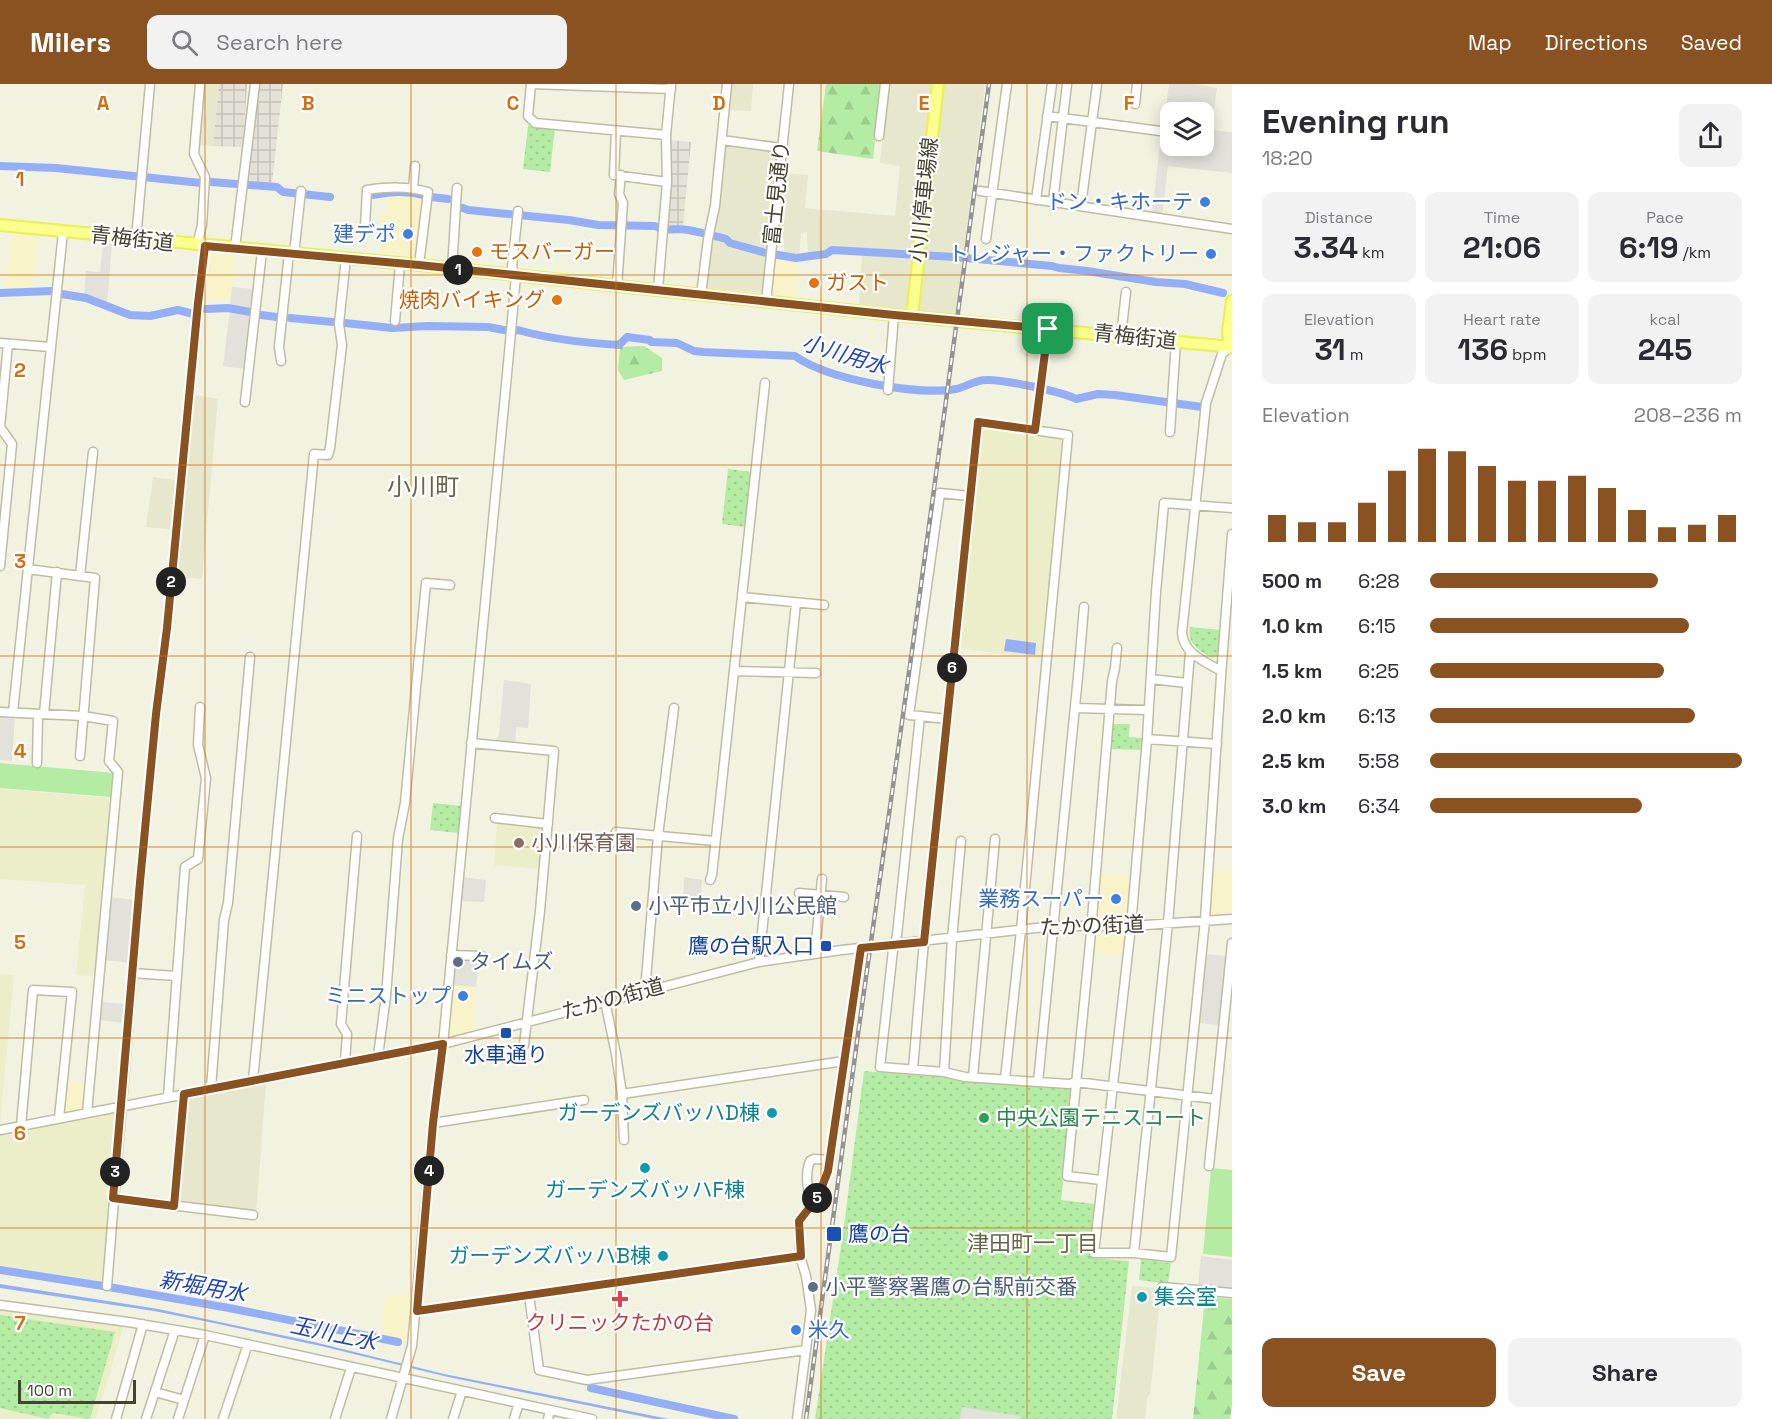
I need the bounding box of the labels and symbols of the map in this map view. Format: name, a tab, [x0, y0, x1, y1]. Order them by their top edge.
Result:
text: A	[97, 90, 110, 116]
text: B	[301, 90, 315, 116]
text: C	[507, 90, 520, 116]
text: D	[712, 90, 726, 116]
text: E	[918, 90, 930, 116]
text: F	[1124, 90, 1135, 116]
street label: 小川停車場線	[903, 136, 944, 264]
street label: 富士見通り	[758, 139, 795, 247]
text: 1	[15, 166, 25, 192]
place label: ドン・キホーテ	[1046, 188, 1193, 215]
marker: ドン・キホーテ	[1198, 195, 1212, 209]
place label: 建デポ	[333, 220, 396, 247]
street label: 青梅街道	[89, 221, 175, 256]
marker: 建デポ	[401, 227, 415, 241]
place label: モスバーガー	[489, 238, 615, 265]
place label: トレジャー・ファクトリー	[948, 240, 1199, 267]
marker: モスバーガー	[470, 245, 484, 259]
marker: トレジャー・ファクトリー	[1204, 247, 1218, 261]
pin: 1	[443, 255, 473, 285]
place label: ガスト	[826, 269, 889, 296]
marker: ガスト	[807, 276, 821, 290]
place label: 焼肉バイキング	[399, 286, 545, 313]
marker: 焼肉バイキング	[550, 293, 564, 307]
pin	[1022, 303, 1073, 354]
street label: 青梅街道	[1092, 319, 1178, 354]
water label: 小川用水	[799, 328, 893, 381]
text: 2	[14, 357, 26, 383]
district label: 小川町	[387, 471, 459, 502]
text: 3	[14, 548, 26, 574]
pin: 2	[156, 567, 186, 597]
pin: 6	[937, 653, 967, 683]
text: 4	[14, 738, 27, 764]
place label: 小川保育園	[531, 829, 636, 856]
marker: 小川保育園	[512, 836, 526, 850]
place label: 業務スーパー	[978, 885, 1104, 912]
place label: 小平市立小川公民館	[648, 892, 837, 919]
marker: 業務スーパー	[1109, 892, 1123, 906]
marker: 小平市立小川公民館	[629, 899, 643, 913]
street label: たかの街道	[1039, 910, 1145, 941]
text: 5	[14, 929, 26, 955]
place label: 鷹の台駅入口	[688, 932, 814, 959]
marker: 鷹の台駅入口	[819, 939, 833, 953]
place label: タイムズ	[470, 948, 554, 975]
marker: タイムズ	[451, 955, 465, 969]
street label: たかの街道	[559, 972, 667, 1025]
place label: ミニストップ	[325, 982, 451, 1009]
marker: ミニストップ	[456, 989, 470, 1003]
marker: 水車通り	[499, 1026, 513, 1040]
place label: 水車通り	[464, 1041, 548, 1068]
place label: ガーデンズバッハD棟	[557, 1099, 760, 1126]
place label: 中央公園テニスコート	[996, 1104, 1206, 1131]
marker: ガーデンズバッハD棟	[765, 1106, 779, 1120]
marker: 中央公園テニスコート	[977, 1111, 991, 1125]
text: 6	[14, 1120, 26, 1146]
pin: 4	[414, 1156, 444, 1186]
pin: 3	[100, 1157, 130, 1187]
marker: ガーデンズバッハF棟	[638, 1161, 652, 1175]
place label: ガーデンズバッハF棟	[545, 1176, 745, 1203]
pin: 5	[802, 1183, 832, 1213]
place label: 鷹の台	[848, 1220, 911, 1247]
marker: 鷹の台	[825, 1225, 843, 1243]
district label: 津田町一丁目	[967, 1229, 1099, 1257]
place label: ガーデンズバッハB棟	[449, 1242, 651, 1269]
marker: ガーデンズバッハB棟	[656, 1249, 670, 1263]
water label: 新堀用水	[157, 1265, 251, 1308]
place label: 小平警察署鷹の台駅前交番	[825, 1273, 1077, 1300]
marker: 小平警察署鷹の台駅前交番	[806, 1280, 820, 1294]
place label: 集会室	[1154, 1283, 1217, 1310]
marker: クリニックたかの台	[611, 1290, 629, 1308]
marker: 集会室	[1135, 1290, 1149, 1304]
place label: クリニックたかの台	[526, 1309, 715, 1336]
text: 7	[14, 1310, 26, 1336]
water label: 玉川上水	[288, 1310, 382, 1356]
place label: 米久	[808, 1316, 850, 1343]
marker: 米久	[789, 1323, 803, 1337]
scale bar	[18, 1377, 136, 1404]

